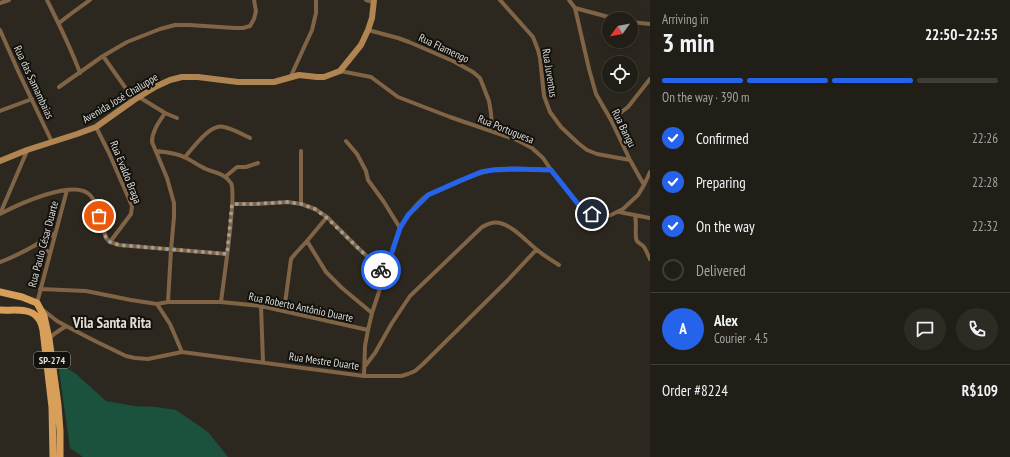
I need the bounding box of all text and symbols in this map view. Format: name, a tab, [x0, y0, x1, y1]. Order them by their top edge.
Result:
text: Arriving in	[662, 11, 709, 28]
north arrow	[602, 12, 638, 48]
map controls	[602, 12, 638, 92]
text: 22:50–22:55	[925, 25, 998, 44]
text: 3 min	[662, 26, 715, 59]
street label: Rua Flamengo	[416, 30, 472, 66]
street label: Rua das Samambaias	[11, 43, 57, 121]
street label: Rua Juventus	[539, 48, 561, 99]
button: locate	[602, 56, 638, 92]
street label: Avenida José Chaluppe	[79, 70, 161, 126]
text: On the way · 390 m	[662, 89, 749, 106]
street label: Rua Bangu	[609, 107, 639, 150]
street label: Rua Portuguesa	[476, 111, 536, 147]
icon: check	[662, 127, 684, 149]
text: Confirmed	[696, 129, 749, 148]
text: 22:26	[972, 130, 998, 147]
street label: Rua Evaldo Braga	[107, 139, 145, 205]
icon: check	[662, 171, 684, 193]
text: Preparing	[696, 173, 746, 192]
text: 22:28	[972, 174, 998, 191]
pin	[575, 197, 609, 231]
street label: Rua Paulo César Duarte	[25, 199, 61, 289]
pin	[82, 199, 116, 233]
icon: home	[581, 203, 603, 225]
icon: bag	[88, 205, 110, 227]
icon: check	[662, 215, 684, 237]
text: On the way	[696, 217, 755, 236]
text: 22:32	[972, 218, 998, 235]
courier	[361, 250, 401, 290]
icon: bike	[370, 259, 392, 281]
text: Delivered	[696, 261, 746, 280]
street label: Rua Roberto Antônio Duarte	[247, 289, 355, 325]
button: chat	[904, 308, 946, 350]
button: phone	[956, 308, 998, 350]
text: Alex	[714, 311, 738, 330]
district label: Vila Santa Rita	[72, 313, 151, 332]
text: A	[679, 319, 687, 338]
text: Courier · 4.5	[714, 330, 768, 347]
street label: Rua Mestre Duarte	[288, 349, 360, 373]
road number: SP-274	[34, 352, 70, 368]
text: Order #8224	[662, 381, 728, 400]
text: R$109	[962, 381, 998, 400]

